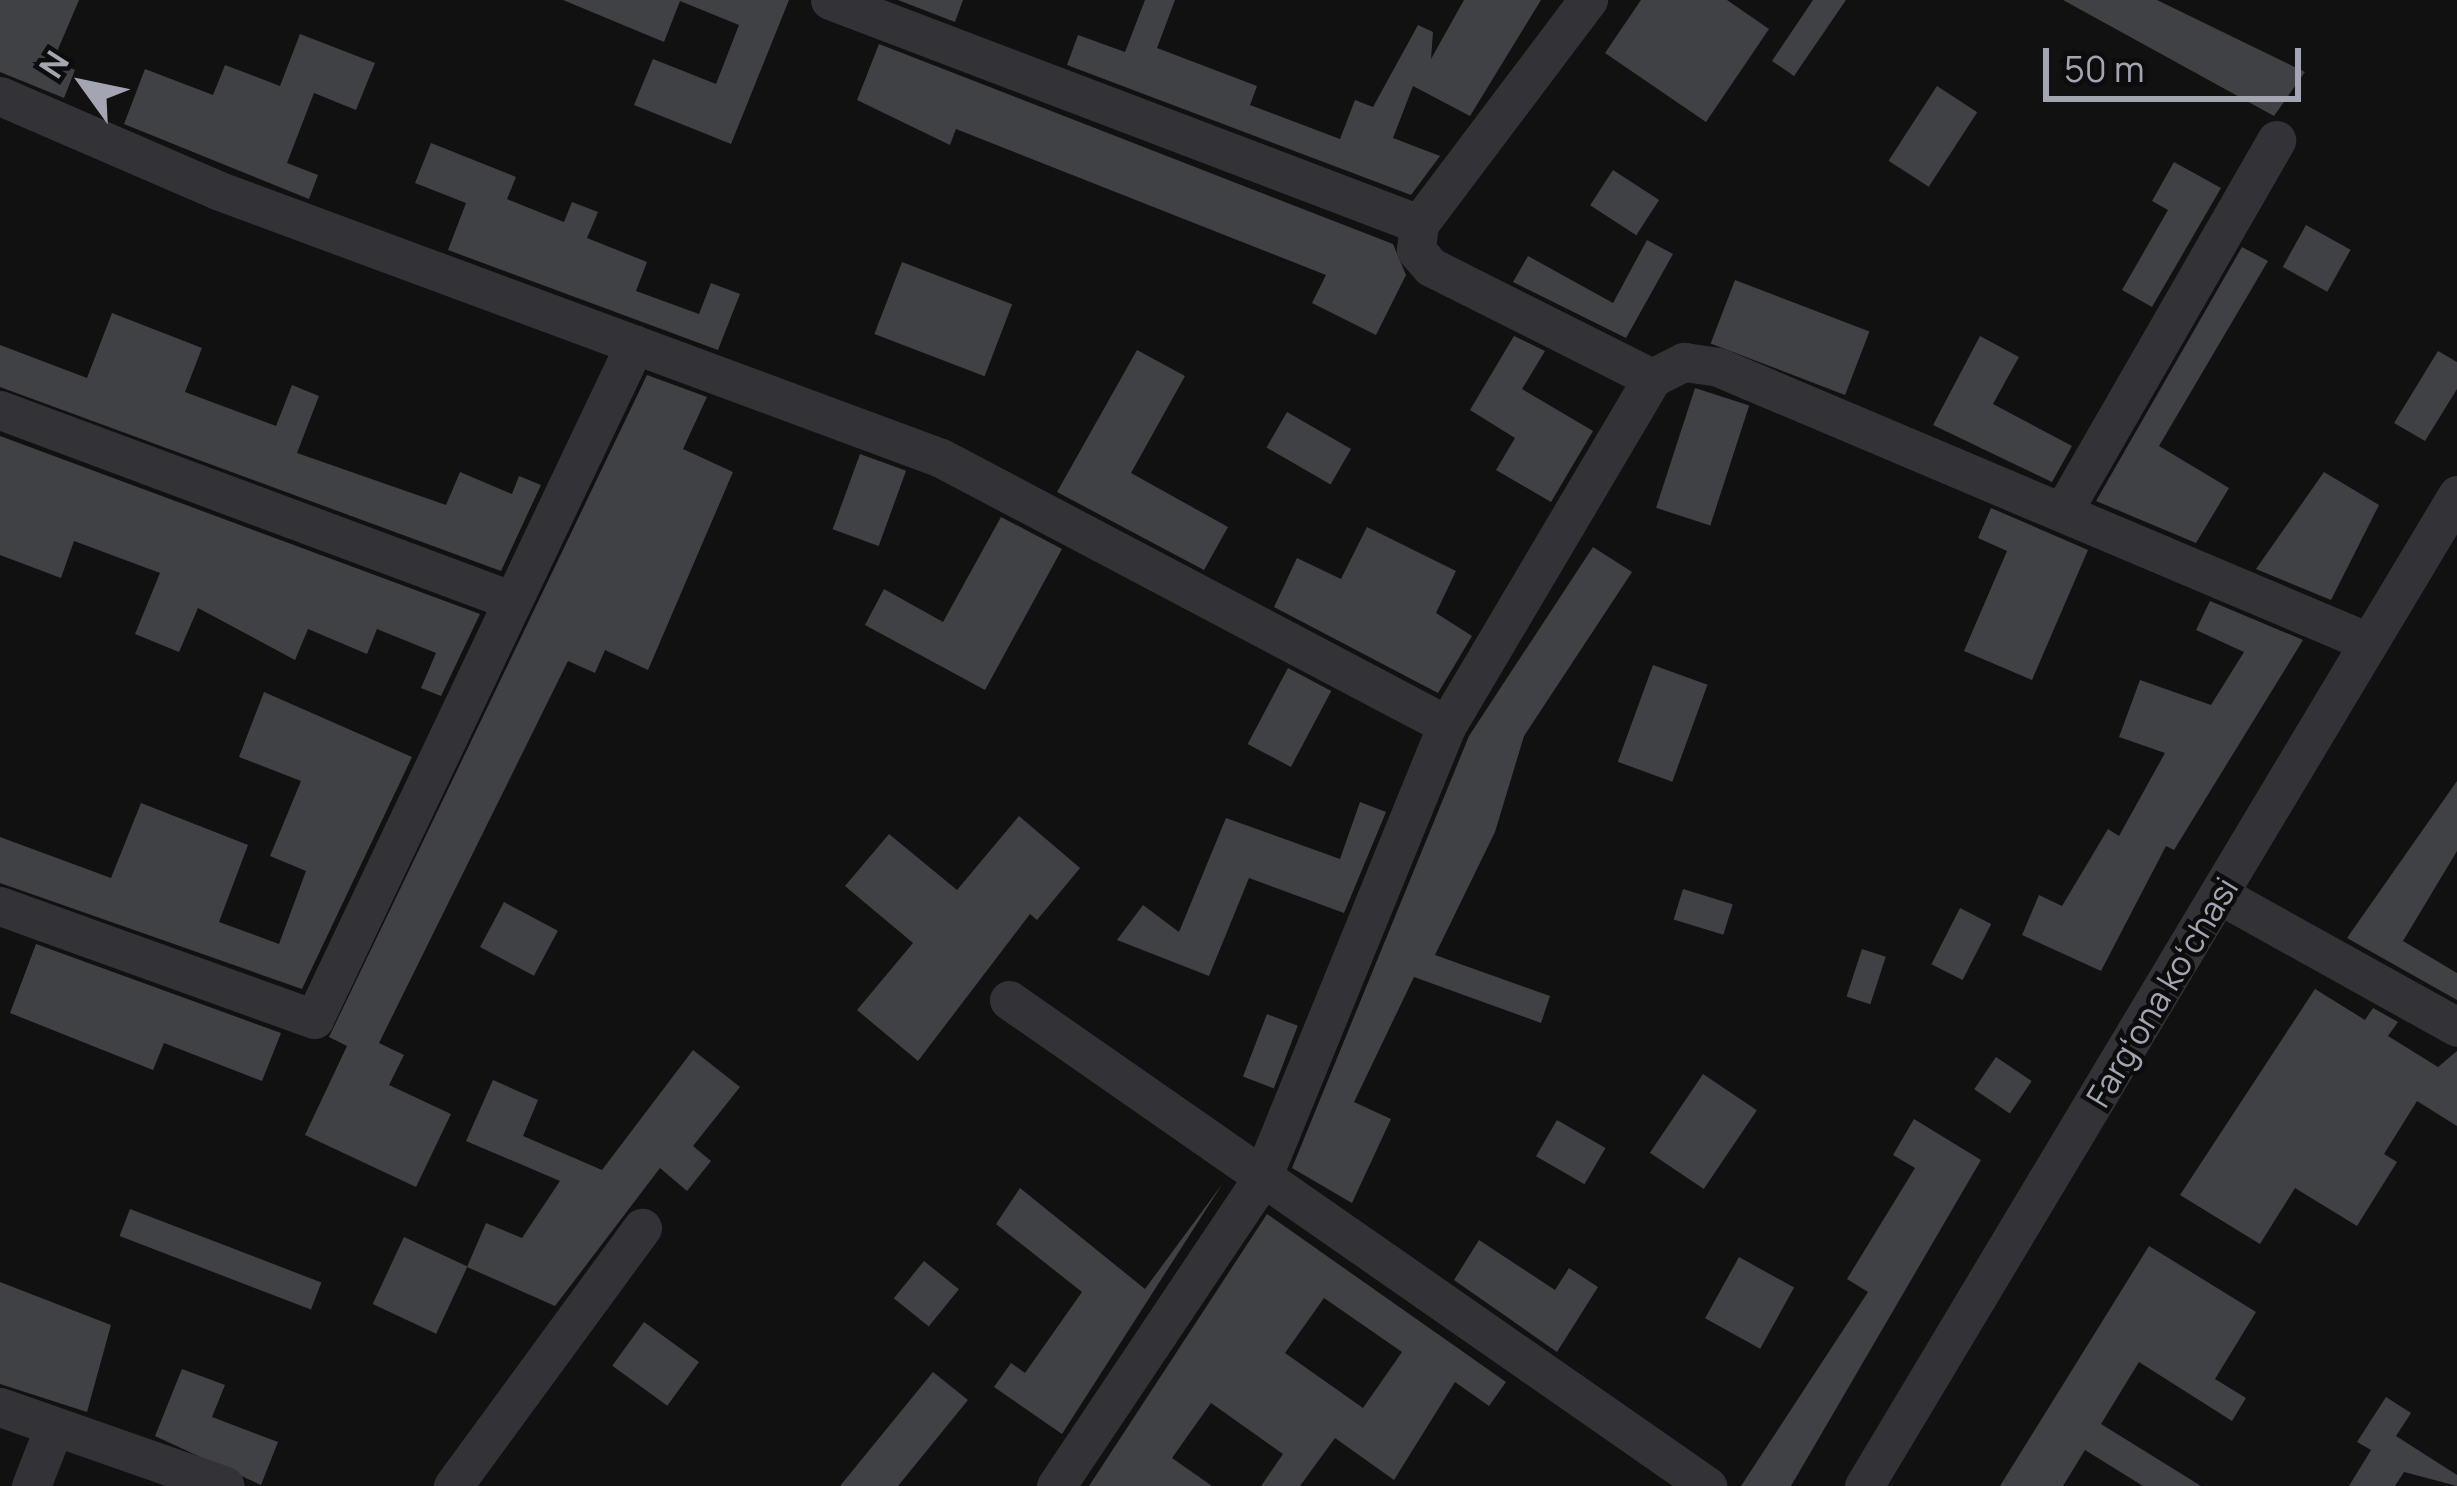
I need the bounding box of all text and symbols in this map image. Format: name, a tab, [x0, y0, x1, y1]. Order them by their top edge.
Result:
north arrow	[24, 24, 144, 144]
scale bar	[2049, 24, 2307, 98]
text: N	[28, 42, 79, 86]
text: 50 m	[2064, 44, 2144, 93]
street label: Fargʻona koʻchasi	[2078, 870, 2246, 1114]

